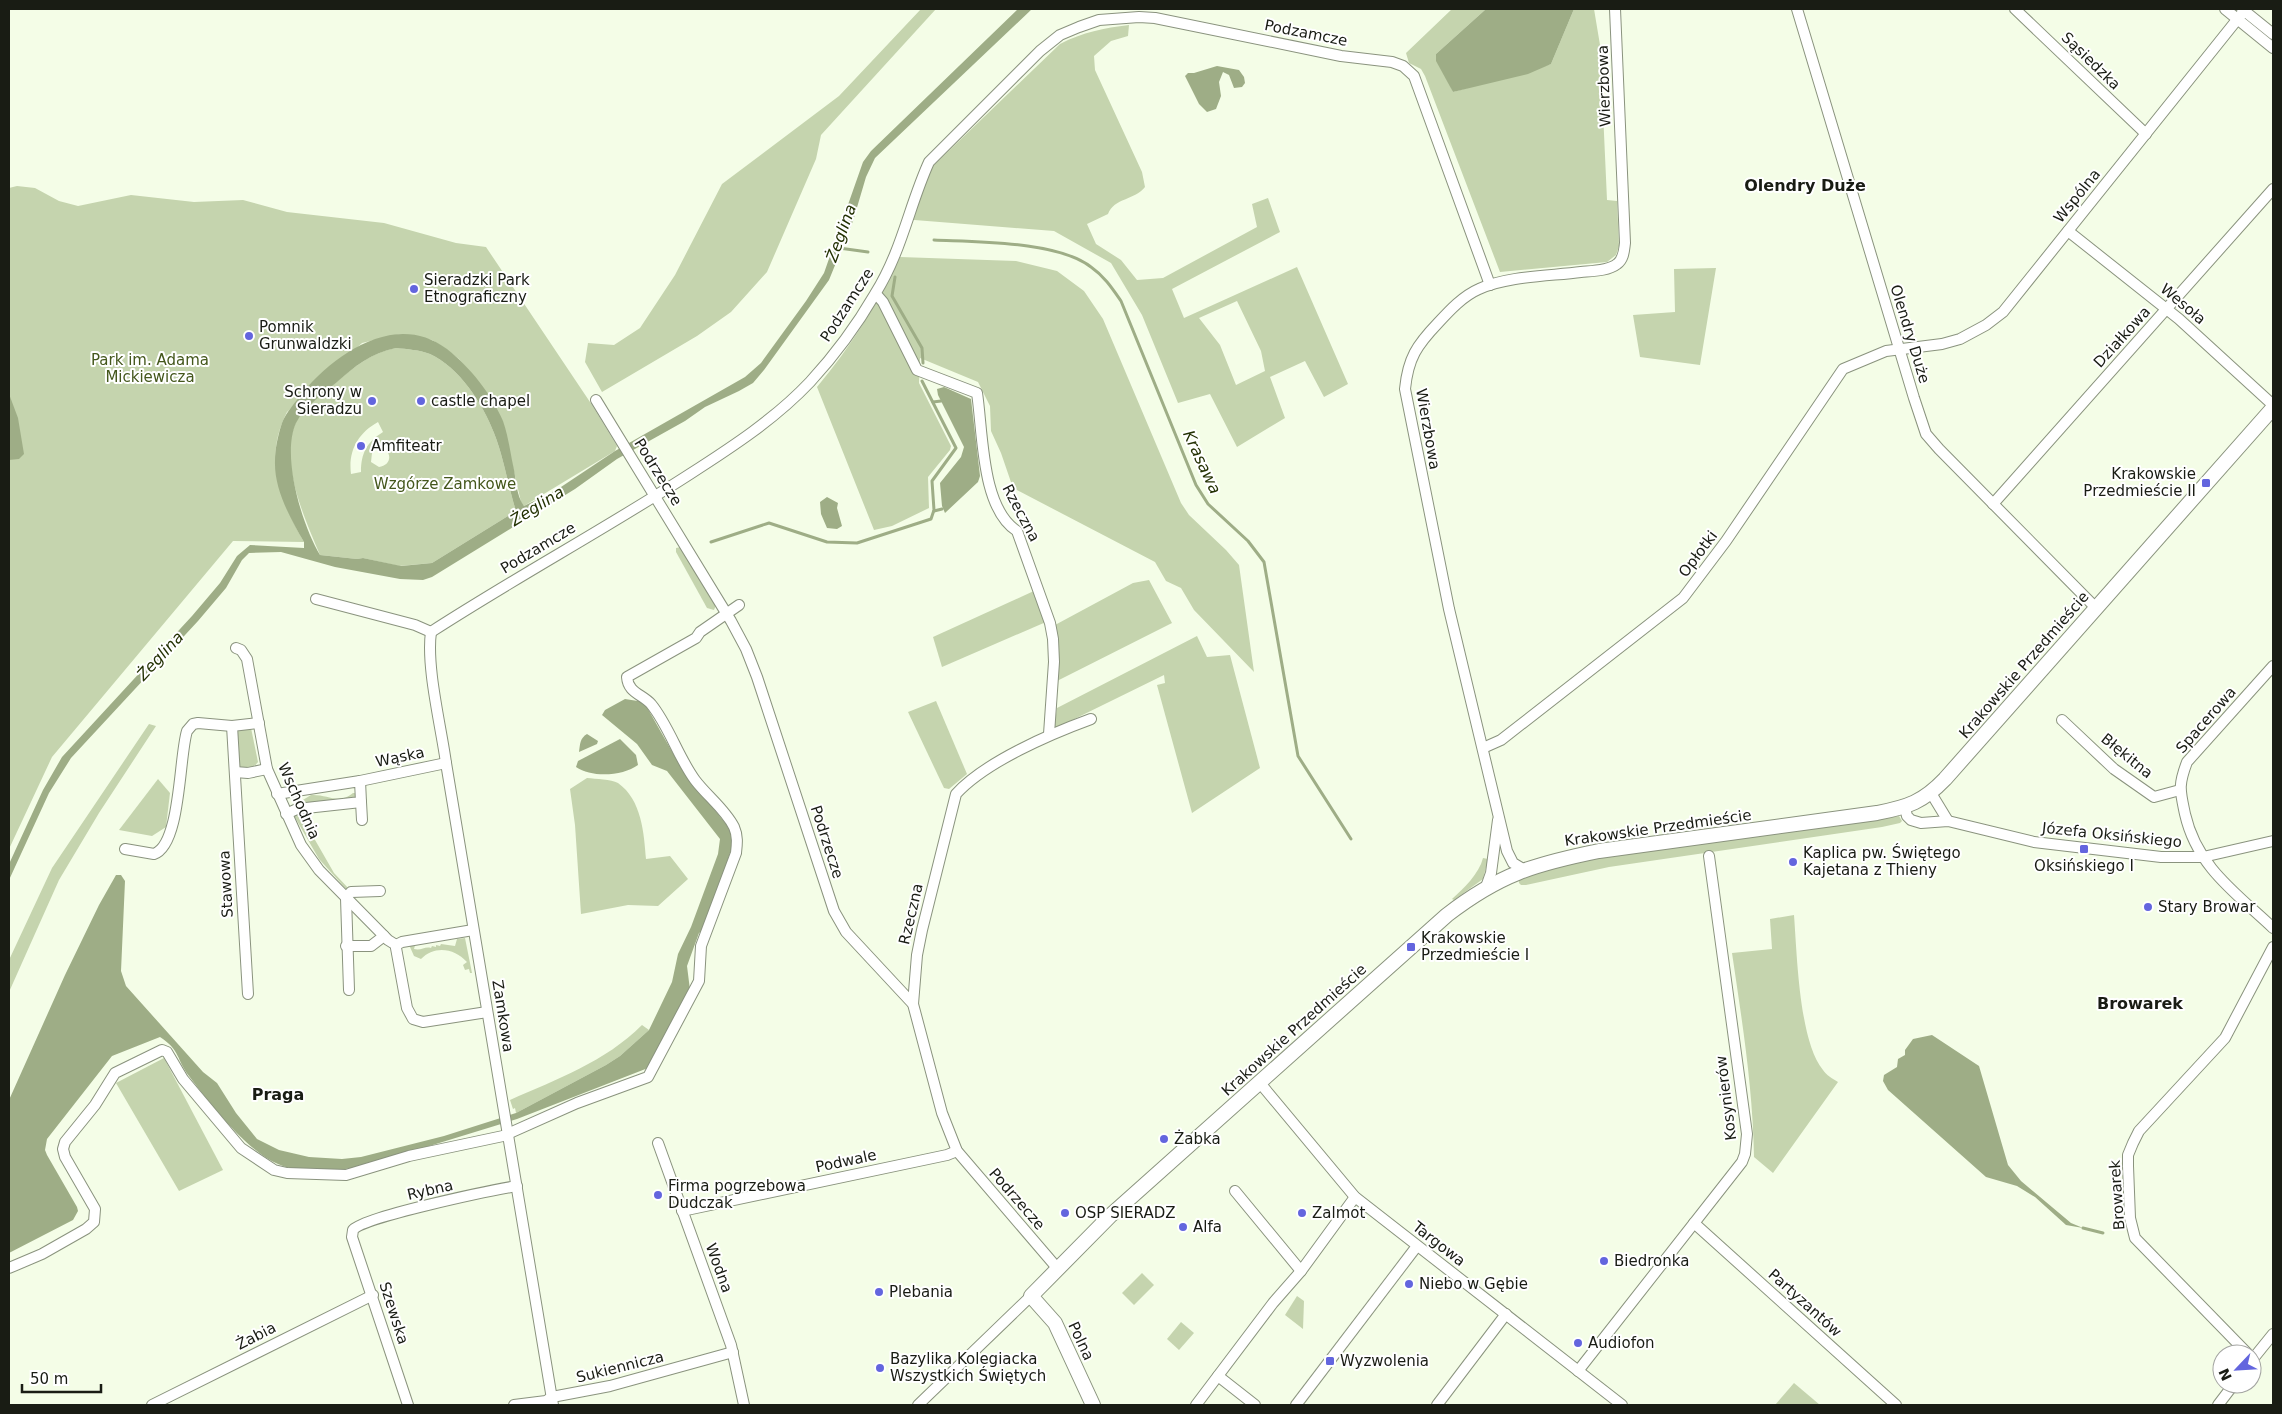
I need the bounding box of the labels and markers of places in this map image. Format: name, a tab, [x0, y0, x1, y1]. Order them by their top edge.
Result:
place label: Sieradzki Park Etnograficzny	[424, 271, 530, 306]
marker: Sieradzki Park Etnograficzny	[408, 283, 420, 295]
place label: Pomnik Grunwaldzki	[259, 318, 352, 353]
marker: Pomnik Grunwaldzki	[243, 330, 255, 342]
place label: Schrony w Sieradzu	[284, 383, 362, 418]
place label: castle chapel	[431, 392, 530, 410]
marker: Schrony w Sieradzu	[366, 395, 378, 407]
marker: castle chapel	[415, 395, 427, 407]
place label: Amfiteatr	[371, 437, 443, 455]
marker: Amfiteatr	[355, 440, 367, 452]
place label: Krakowskie Przedmieście II	[2083, 465, 2196, 500]
marker: Krakowskie Przedmieście II	[2200, 477, 2212, 489]
place label: Kaplica pw. Świętego Kajetana z Thieny	[1803, 843, 1961, 879]
marker: Oksińskiego I	[2078, 843, 2090, 855]
marker: Kaplica pw. Świętego Kajetana z Thieny	[1787, 856, 1799, 868]
place label: Oksińskiego I	[2034, 857, 2134, 875]
place label: Stary Browar	[2158, 898, 2256, 916]
marker: Stary Browar	[2142, 901, 2154, 913]
place label: Krakowskie Przedmieście I	[1421, 929, 1529, 964]
marker: Krakowskie Przedmieście I	[1405, 941, 1417, 953]
place label: Żabka	[1174, 1129, 1221, 1148]
marker: Żabka	[1158, 1133, 1170, 1145]
place label: Firma pogrzebowa Dudczak	[668, 1177, 806, 1212]
marker: Firma pogrzebowa Dudczak	[652, 1189, 664, 1201]
place label: OSP SIERADZ	[1075, 1204, 1175, 1222]
place label: Zalmot	[1312, 1204, 1365, 1222]
marker: OSP SIERADZ	[1059, 1207, 1071, 1219]
marker: Zalmot	[1296, 1207, 1308, 1219]
place label: Alfa	[1193, 1218, 1222, 1236]
marker: Alfa	[1177, 1221, 1189, 1233]
place label: Biedronka	[1614, 1252, 1689, 1270]
marker: Biedronka	[1598, 1255, 1610, 1267]
place label: Niebo w Gębie	[1419, 1275, 1528, 1293]
marker: Niebo w Gębie	[1403, 1278, 1415, 1290]
place label: Plebania	[889, 1283, 953, 1301]
marker: Plebania	[873, 1286, 885, 1298]
place label: Audiofon	[1588, 1334, 1655, 1352]
marker: Audiofon	[1572, 1337, 1584, 1349]
place label: Bazylika Kolegiacka Wszystkich Świętych	[890, 1350, 1046, 1385]
place label: Wyzwolenia	[1340, 1352, 1429, 1370]
marker: Wyzwolenia	[1324, 1355, 1336, 1367]
marker: Bazylika Kolegiacka Wszystkich Świętych	[874, 1362, 886, 1374]

